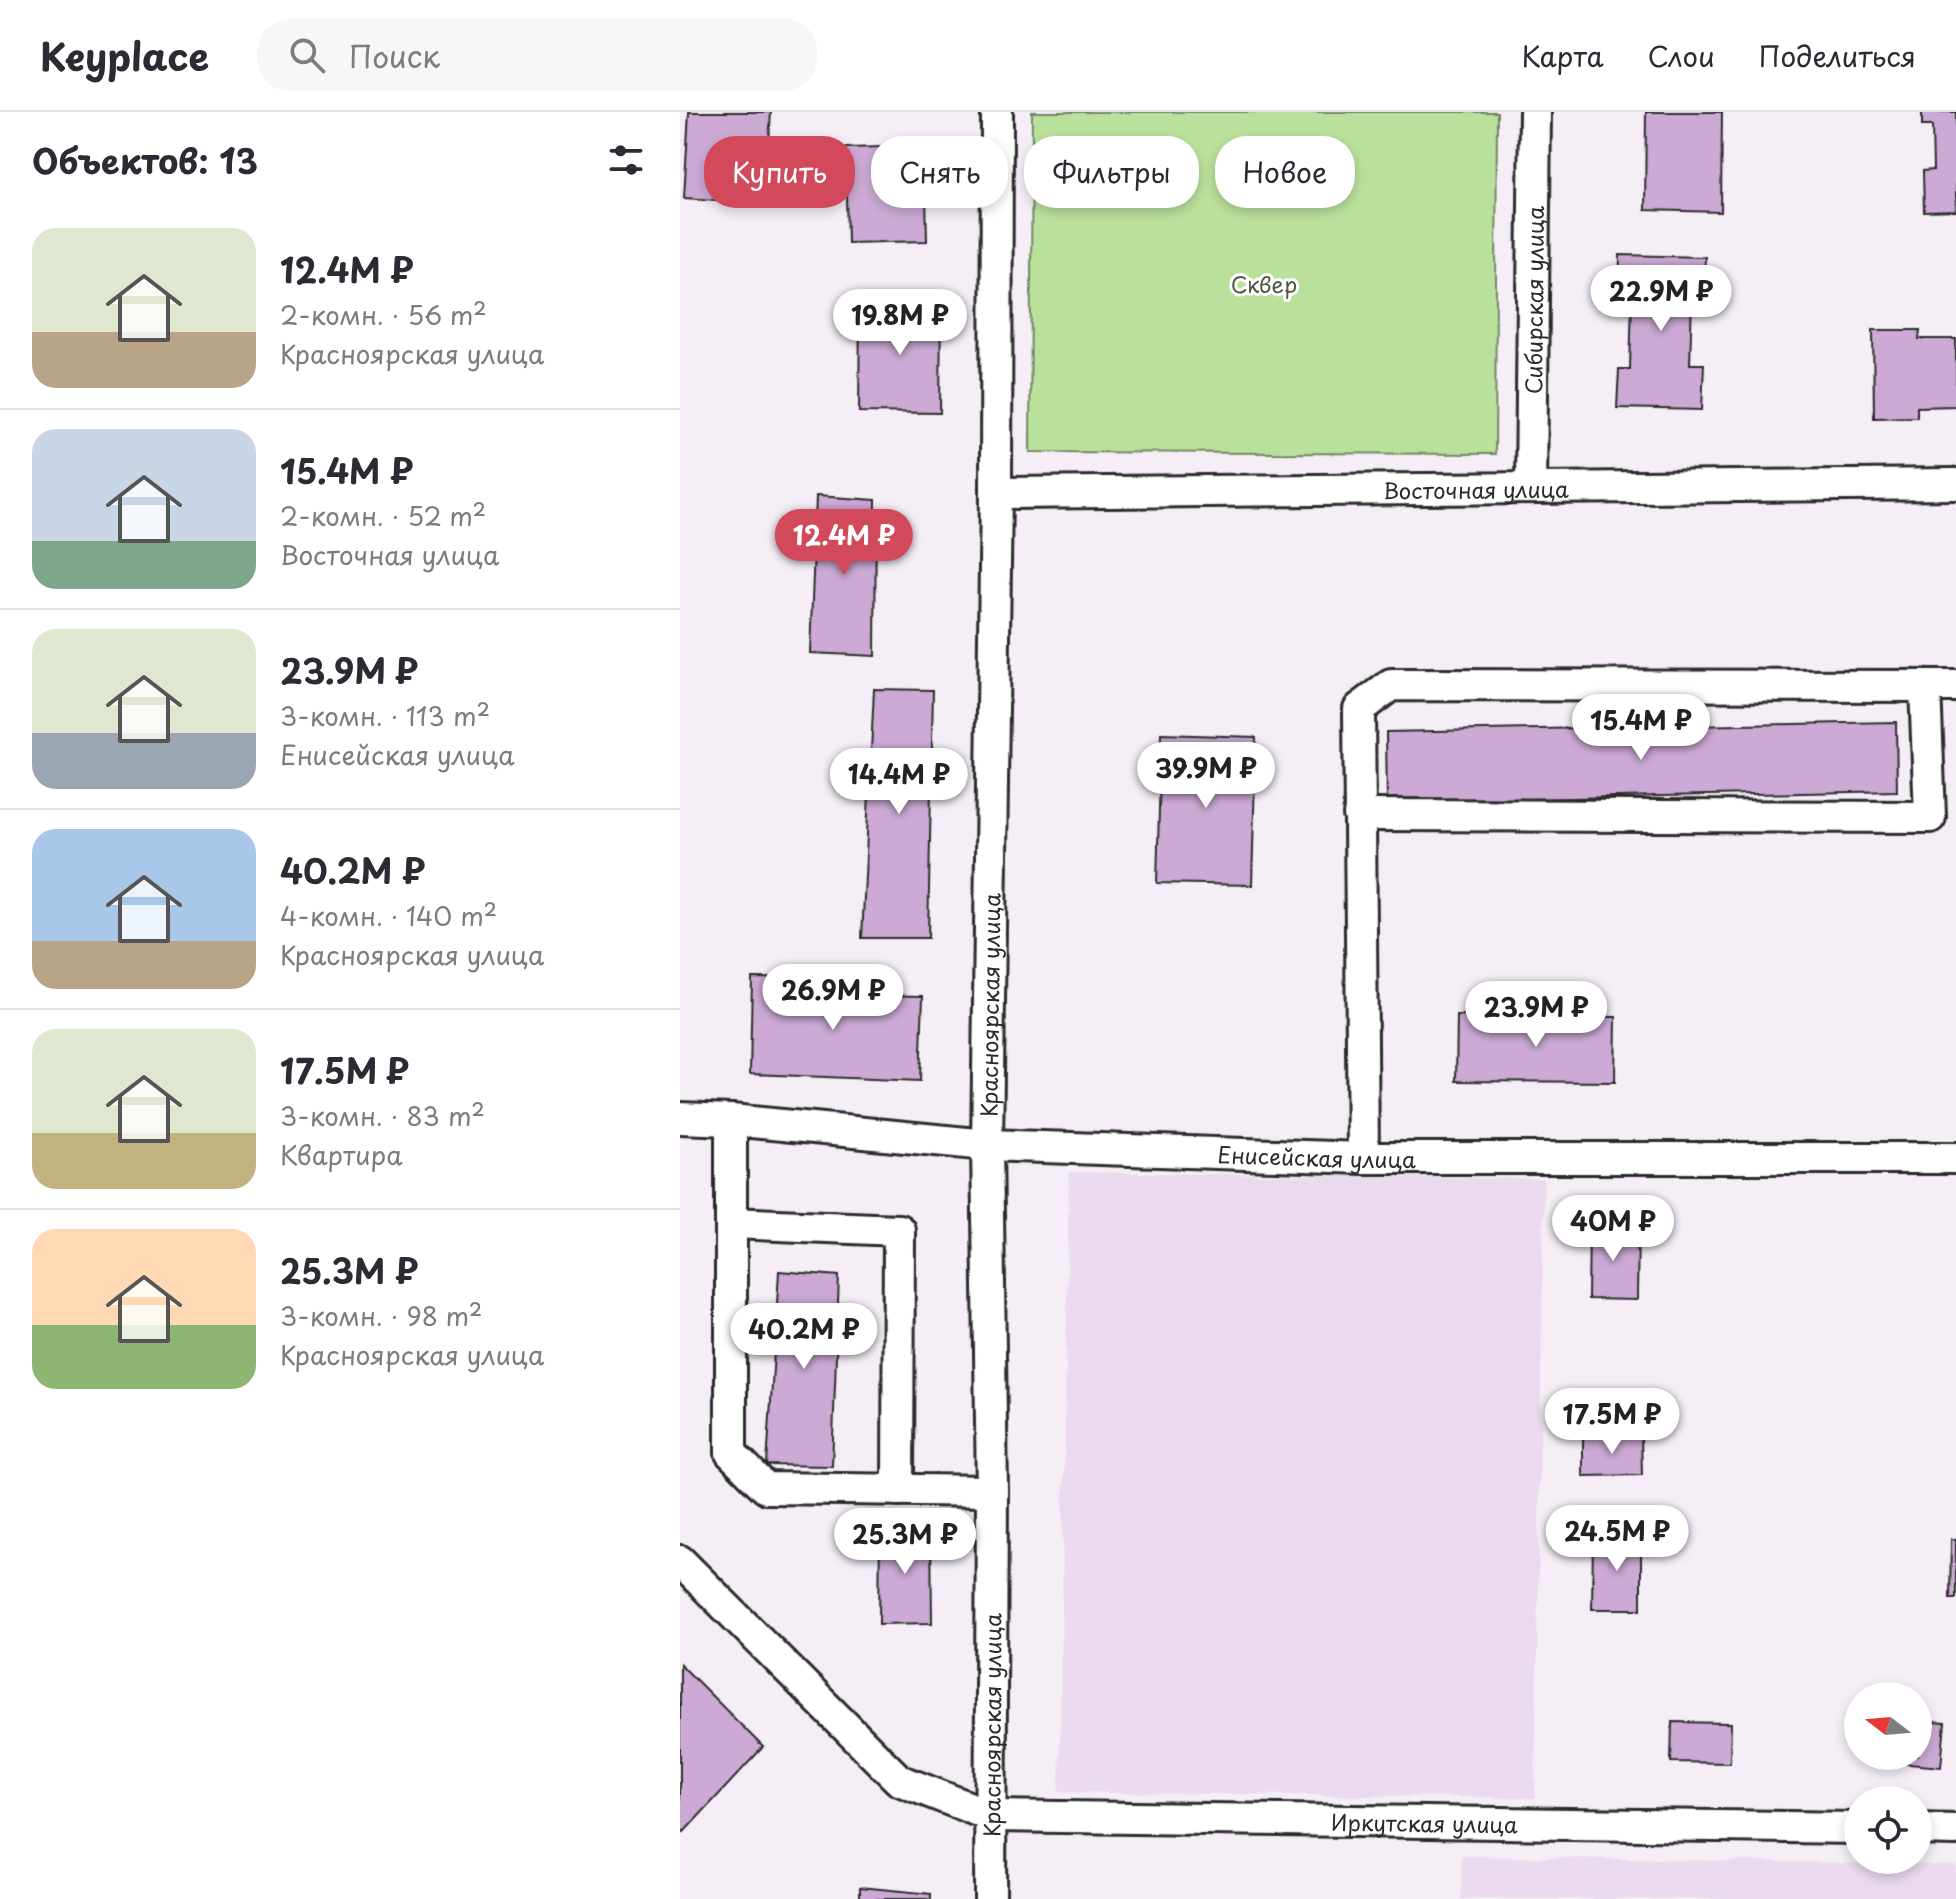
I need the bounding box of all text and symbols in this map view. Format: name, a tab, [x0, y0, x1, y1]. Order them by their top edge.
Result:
search box	[257, 19, 817, 91]
text: Keyplace	[40, 27, 209, 84]
icon: search	[285, 33, 329, 77]
text: Поиск	[349, 33, 440, 78]
text: Карта	[1521, 34, 1604, 77]
text: Слои	[1648, 34, 1715, 77]
text: Поделиться	[1759, 34, 1916, 77]
text: Объектов: 13	[32, 134, 258, 186]
chip: Купить	[704, 136, 855, 208]
chip: Снять	[871, 136, 1008, 208]
chip: Фильтры	[1024, 136, 1199, 208]
chip: Новое	[1215, 136, 1355, 208]
icon: filters	[604, 138, 648, 182]
street label: Сибирская улица	[1515, 205, 1551, 394]
text: 12.4M ₽	[280, 243, 414, 295]
icon: home	[96, 260, 192, 356]
pin: 22.9M ₽	[1587, 265, 1735, 333]
park label: Сквер	[1231, 267, 1297, 300]
text: 22.9M ₽	[1609, 271, 1713, 310]
pin: 19.8M ₽	[826, 289, 974, 357]
text: 2-комн. · 56 m²	[280, 295, 487, 334]
text: 19.8M ₽	[851, 295, 949, 334]
text: Красноярская улица	[280, 334, 544, 373]
text: 15.4M ₽	[280, 444, 414, 496]
icon: home	[96, 461, 192, 557]
street label: Восточная улица	[1383, 471, 1569, 506]
text: 2-комн. · 52 m²	[280, 496, 486, 535]
pin: 12.4M ₽	[770, 509, 918, 577]
text: 12.4M ₽	[793, 515, 895, 554]
text: Восточная улица	[280, 535, 499, 574]
text: 23.9M ₽	[280, 644, 418, 696]
icon: home	[96, 661, 192, 757]
pin: 15.4M ₽	[1567, 694, 1715, 762]
text: 3-комн. · 113 m²	[280, 696, 490, 735]
text: 15.4M ₽	[1590, 700, 1692, 739]
text: Енисейская улица	[280, 735, 515, 774]
pin: 39.9M ₽	[1132, 742, 1280, 810]
pin: 14.4M ₽	[825, 748, 973, 816]
text: 39.9M ₽	[1155, 748, 1257, 787]
text: 14.4M ₽	[848, 754, 950, 793]
text: 40.2M ₽	[280, 844, 426, 896]
icon: home	[96, 861, 192, 957]
street label: Красноярская улица	[971, 893, 1007, 1117]
text: 4-комн. · 140 m²	[280, 896, 497, 935]
text: Красноярская улица	[280, 935, 544, 974]
pin: 26.9M ₽	[759, 964, 907, 1032]
text: 26.9M ₽	[780, 970, 886, 1009]
pin: 23.9M ₽	[1462, 981, 1610, 1049]
text: 23.9M ₽	[1483, 987, 1589, 1026]
text: 17.5M ₽	[280, 1044, 409, 1096]
icon: home	[96, 1061, 192, 1157]
text: 3-комн. · 83 m²	[280, 1096, 485, 1135]
text: Квартира	[280, 1135, 403, 1174]
street label: Енисейская улица	[1217, 1136, 1416, 1175]
pin: 40M ₽	[1557, 1195, 1669, 1263]
text: 40M ₽	[1570, 1201, 1656, 1240]
text: 25.3M ₽	[280, 1244, 418, 1296]
icon: home	[96, 1261, 192, 1357]
text: 3-комн. · 98 m²	[280, 1296, 482, 1335]
pin: 40.2M ₽	[730, 1303, 878, 1371]
text: 40.2M ₽	[748, 1309, 860, 1348]
text: Красноярская улица	[280, 1335, 544, 1374]
pin: 17.5M ₽	[1538, 1388, 1686, 1456]
text: 17.5M ₽	[1563, 1394, 1661, 1433]
pin: 24.5M ₽	[1543, 1505, 1691, 1573]
pin: 25.3M ₽	[831, 1508, 979, 1576]
text: 24.5M ₽	[1564, 1511, 1670, 1550]
text: 25.3M ₽	[852, 1514, 958, 1553]
street label: Красноярская улица	[974, 1613, 1008, 1837]
north arrow	[1844, 1682, 1932, 1770]
map controls	[1844, 1682, 1932, 1874]
button: locate	[1844, 1786, 1932, 1874]
street label: Иркутская улица	[1331, 1804, 1518, 1840]

